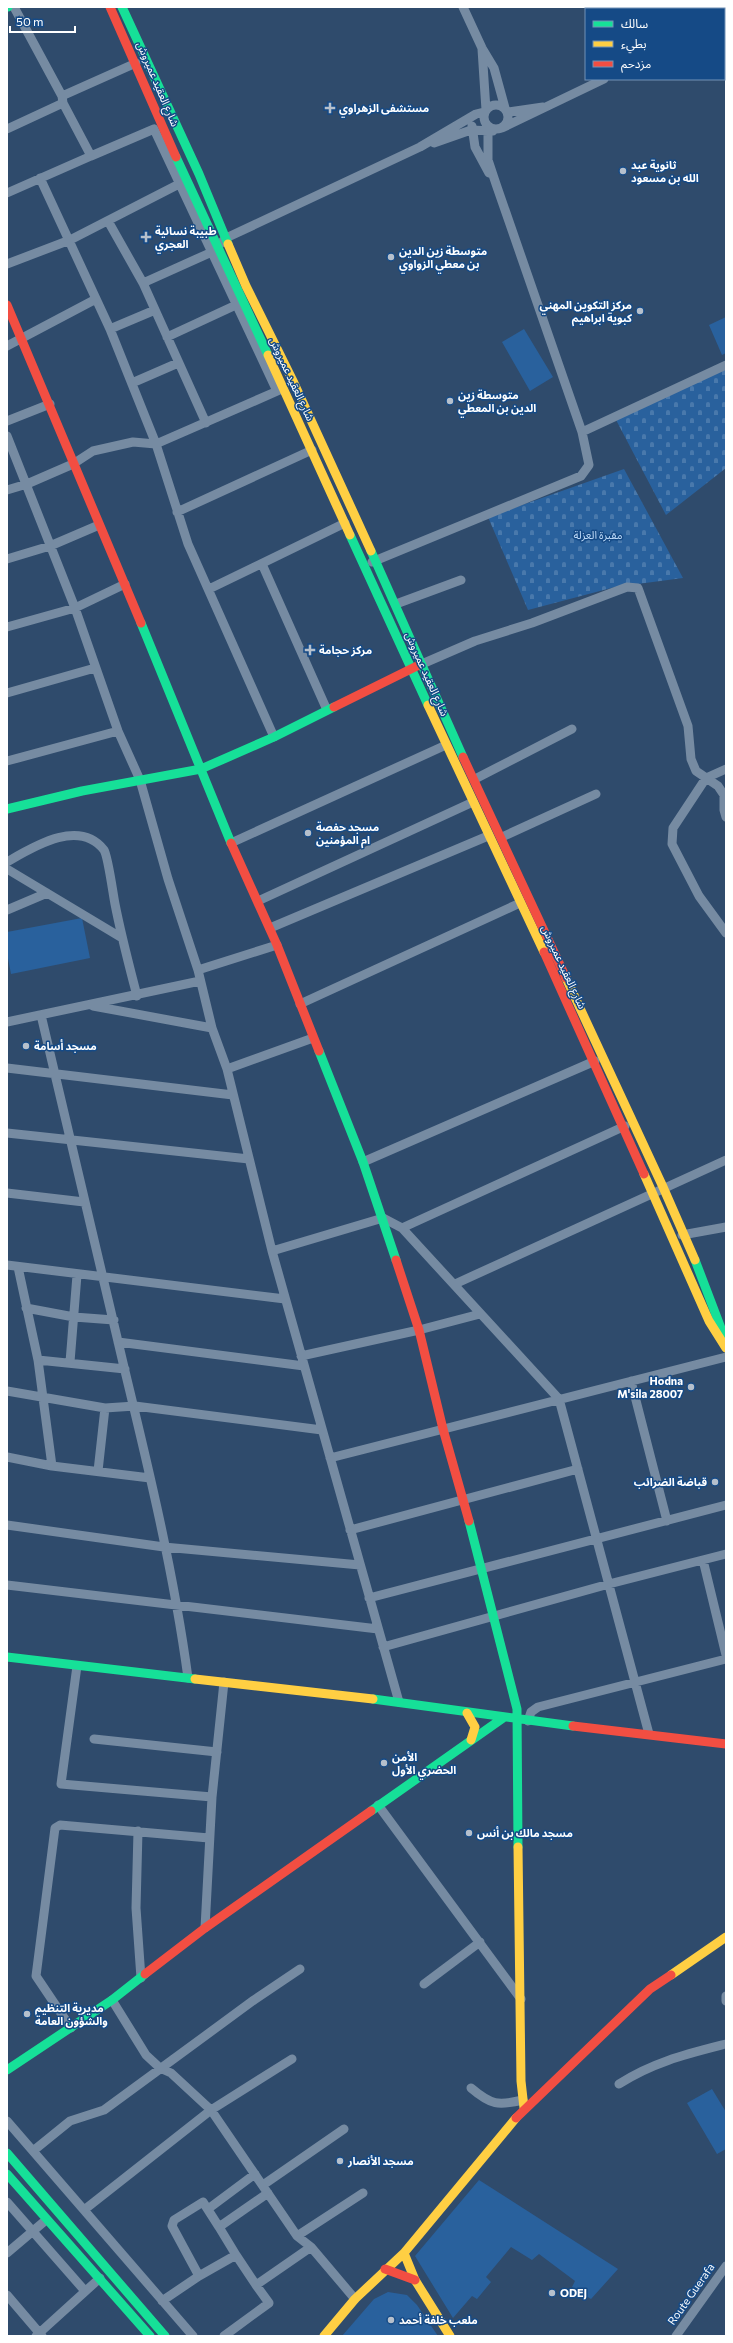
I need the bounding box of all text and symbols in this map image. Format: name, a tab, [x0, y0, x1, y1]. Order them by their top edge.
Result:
scale bar	[10, 8, 75, 34]
legend	[585, 8, 725, 80]
text: 50 m	[16, 14, 44, 28]
text: سالك	[621, 16, 648, 30]
text: بطيء	[621, 36, 647, 54]
street label: شارع العقيد عميروش	[133, 39, 182, 129]
text: مزدحم	[621, 56, 651, 73]
place label: مستشفى الزهراوي	[339, 101, 429, 118]
marker: مستشفى الزهراوي	[324, 102, 336, 114]
place label: ثانوية عبد الله بن مسعود	[631, 158, 699, 185]
marker: ثانوية عبد الله بن مسعود	[618, 166, 628, 176]
place label: طبيبة نسائية العجري	[155, 224, 217, 254]
marker: طبيبة نسائية العجري	[140, 231, 152, 243]
place label: متوسطة زين الدين بن معطي الزواوي	[399, 244, 487, 274]
marker: متوسطة زين الدين بن معطي الزواوي	[386, 252, 396, 262]
place label: مركز التكوين المهني كبوية ابراهيم	[540, 298, 633, 327]
marker: مركز التكوين المهني كبوية ابراهيم	[635, 306, 645, 316]
street label: شارع العقيد عميروش	[266, 335, 318, 424]
place label: متوسطة زين الدين بن المعطي	[458, 388, 536, 418]
marker: متوسطة زين الدين بن المعطي	[445, 396, 455, 406]
park label: مقبرة العزلة	[574, 528, 623, 542]
street label: شارع العقيد عميروش	[401, 630, 452, 719]
place label: مركز حجامة	[319, 643, 372, 657]
marker: مركز حجامة	[304, 644, 316, 656]
place label: مسجد حفصة ام المؤمنين	[316, 820, 379, 849]
marker: مسجد حفصة ام المؤمنين	[303, 828, 313, 838]
street label: شارع العقيد عميروش	[538, 923, 590, 1012]
place label: مسجد أسامة	[34, 1039, 97, 1053]
marker: مسجد أسامة	[21, 1041, 31, 1051]
place label: Hodna M'sila 28007	[617, 1374, 683, 1400]
marker: Hodna M'sila 28007	[686, 1382, 696, 1392]
place label: قباضة الضرائب	[634, 1475, 707, 1489]
marker: قباضة الضرائب	[710, 1477, 720, 1487]
place label: الأمن الحضري الأول	[392, 1750, 456, 1780]
marker: الأمن الحضري الأول	[379, 1758, 389, 1768]
place label: مسجد مالك بن أنس	[477, 1826, 573, 1840]
marker: مسجد مالك بن أنس	[464, 1828, 474, 1838]
place label: مديرية التنظيم والشؤون العامة	[35, 2001, 108, 2028]
marker: مديرية التنظيم والشؤون العامة	[22, 2009, 32, 2019]
place label: مسجد الأنصار	[347, 2154, 414, 2168]
marker: مسجد الأنصار	[335, 2156, 345, 2166]
street label: Route Guerafa	[665, 2260, 717, 2327]
place label: ODEJ	[560, 2286, 587, 2300]
marker: ODEJ	[547, 2288, 557, 2298]
place label: ملعب خلفة أحمد	[399, 2313, 478, 2327]
marker: ملعب خلفة أحمد	[386, 2315, 396, 2325]

